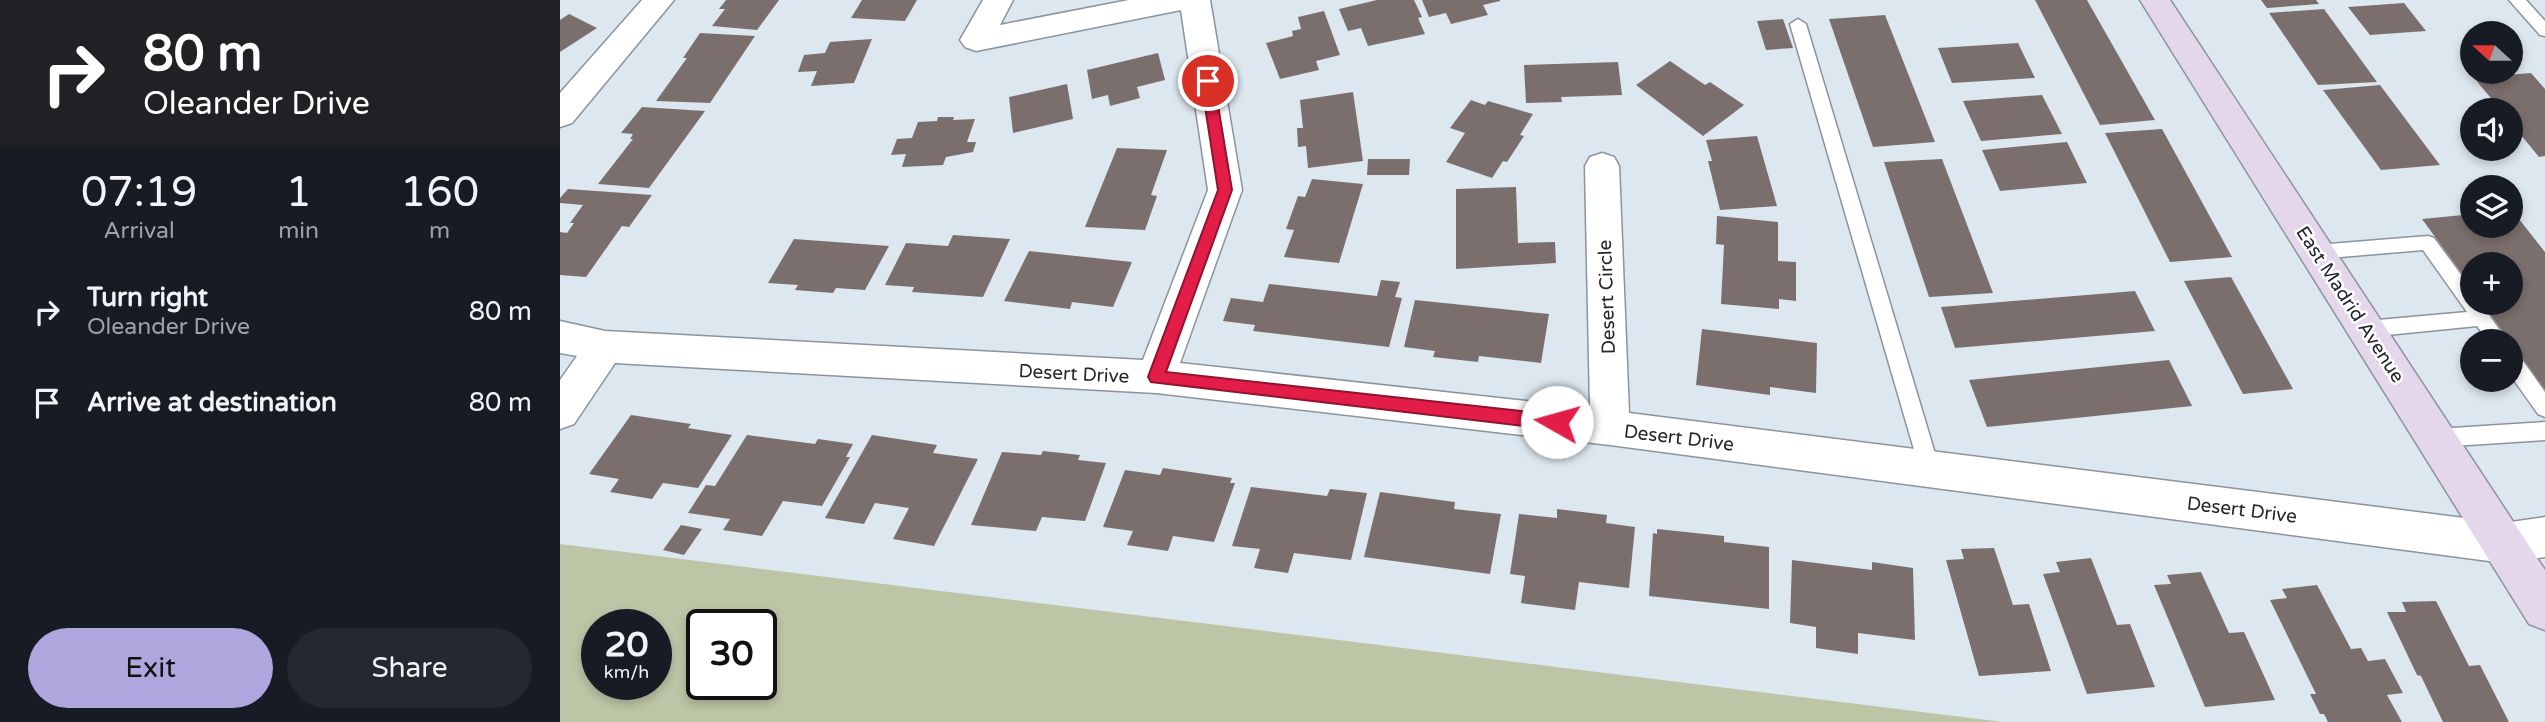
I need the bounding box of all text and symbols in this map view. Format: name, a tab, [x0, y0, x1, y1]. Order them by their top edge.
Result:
north arrow	[2460, 21, 2524, 84]
map controls	[2460, 21, 2523, 392]
text: 80 m	[143, 25, 262, 84]
icon: right	[28, 28, 119, 119]
pin	[1178, 51, 1238, 111]
icon: arrive	[1189, 62, 1227, 100]
text: Oleander Drive	[143, 85, 370, 123]
button: sound	[2460, 98, 2523, 161]
text: 07:19	[81, 167, 197, 218]
text: 1	[285, 167, 312, 218]
text: 160	[400, 167, 479, 218]
button: layers	[2460, 175, 2523, 238]
text: Arrival	[104, 217, 175, 245]
text: min	[278, 217, 319, 245]
text: m	[429, 217, 450, 245]
street label: East Madrid Avenue	[2291, 222, 2409, 387]
street label: Desert Circle	[1594, 239, 1620, 355]
button: +	[2460, 252, 2523, 315]
text: Turn right	[87, 282, 208, 313]
icon: right	[28, 293, 66, 331]
text: 80 m	[469, 296, 532, 327]
text: Oleander Drive	[87, 313, 250, 341]
button: −	[2460, 329, 2523, 392]
street label: Desert Drive	[1018, 360, 1130, 388]
icon: arrive	[28, 384, 66, 422]
position arrow	[1520, 385, 1594, 459]
text: Arrive at destination	[87, 387, 337, 418]
text: 80 m	[469, 387, 532, 418]
street label: Desert Drive	[1623, 420, 1735, 456]
street label: Desert Drive	[2186, 492, 2298, 528]
speed limit sign: 30	[686, 609, 777, 700]
text: 20	[605, 624, 648, 666]
button: Exit	[28, 628, 273, 708]
button: Share	[287, 628, 532, 708]
text: km/h	[604, 661, 649, 683]

